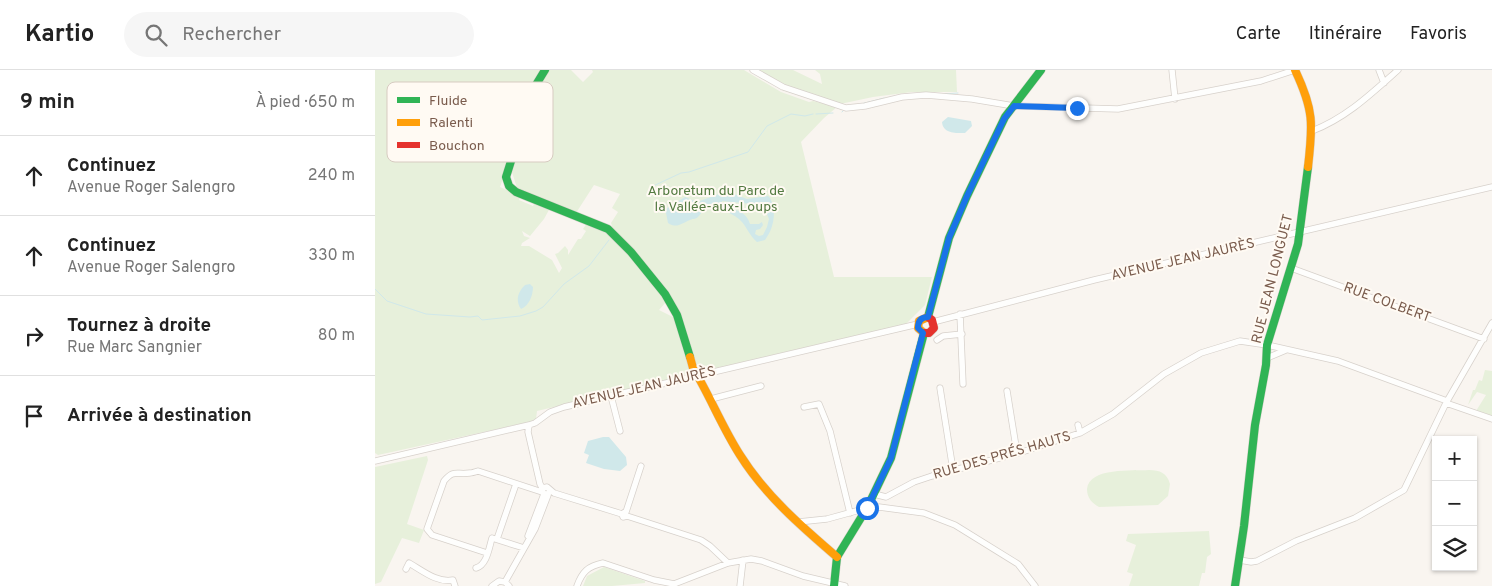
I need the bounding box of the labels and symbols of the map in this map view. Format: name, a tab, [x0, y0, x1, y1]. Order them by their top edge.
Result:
legend	[387, 82, 553, 162]
text: Fluide	[429, 93, 467, 110]
route end	[1066, 97, 1089, 120]
text: Ralenti	[429, 115, 473, 132]
text: Bouchon	[429, 138, 485, 155]
park label: Arboretum du Parc de la Vallée-aux-Loups	[647, 183, 785, 216]
street label: RUE JEAN LONGUET	[1249, 213, 1297, 345]
street label: AVENUE JEAN JAURÈS	[1109, 234, 1256, 285]
street label: RUE COLBERT	[1341, 279, 1433, 327]
street label: AVENUE JEAN JAURÈS	[570, 362, 717, 413]
street label: RUE DES PRÉS HAUTS	[931, 427, 1073, 484]
route start	[856, 497, 879, 520]

